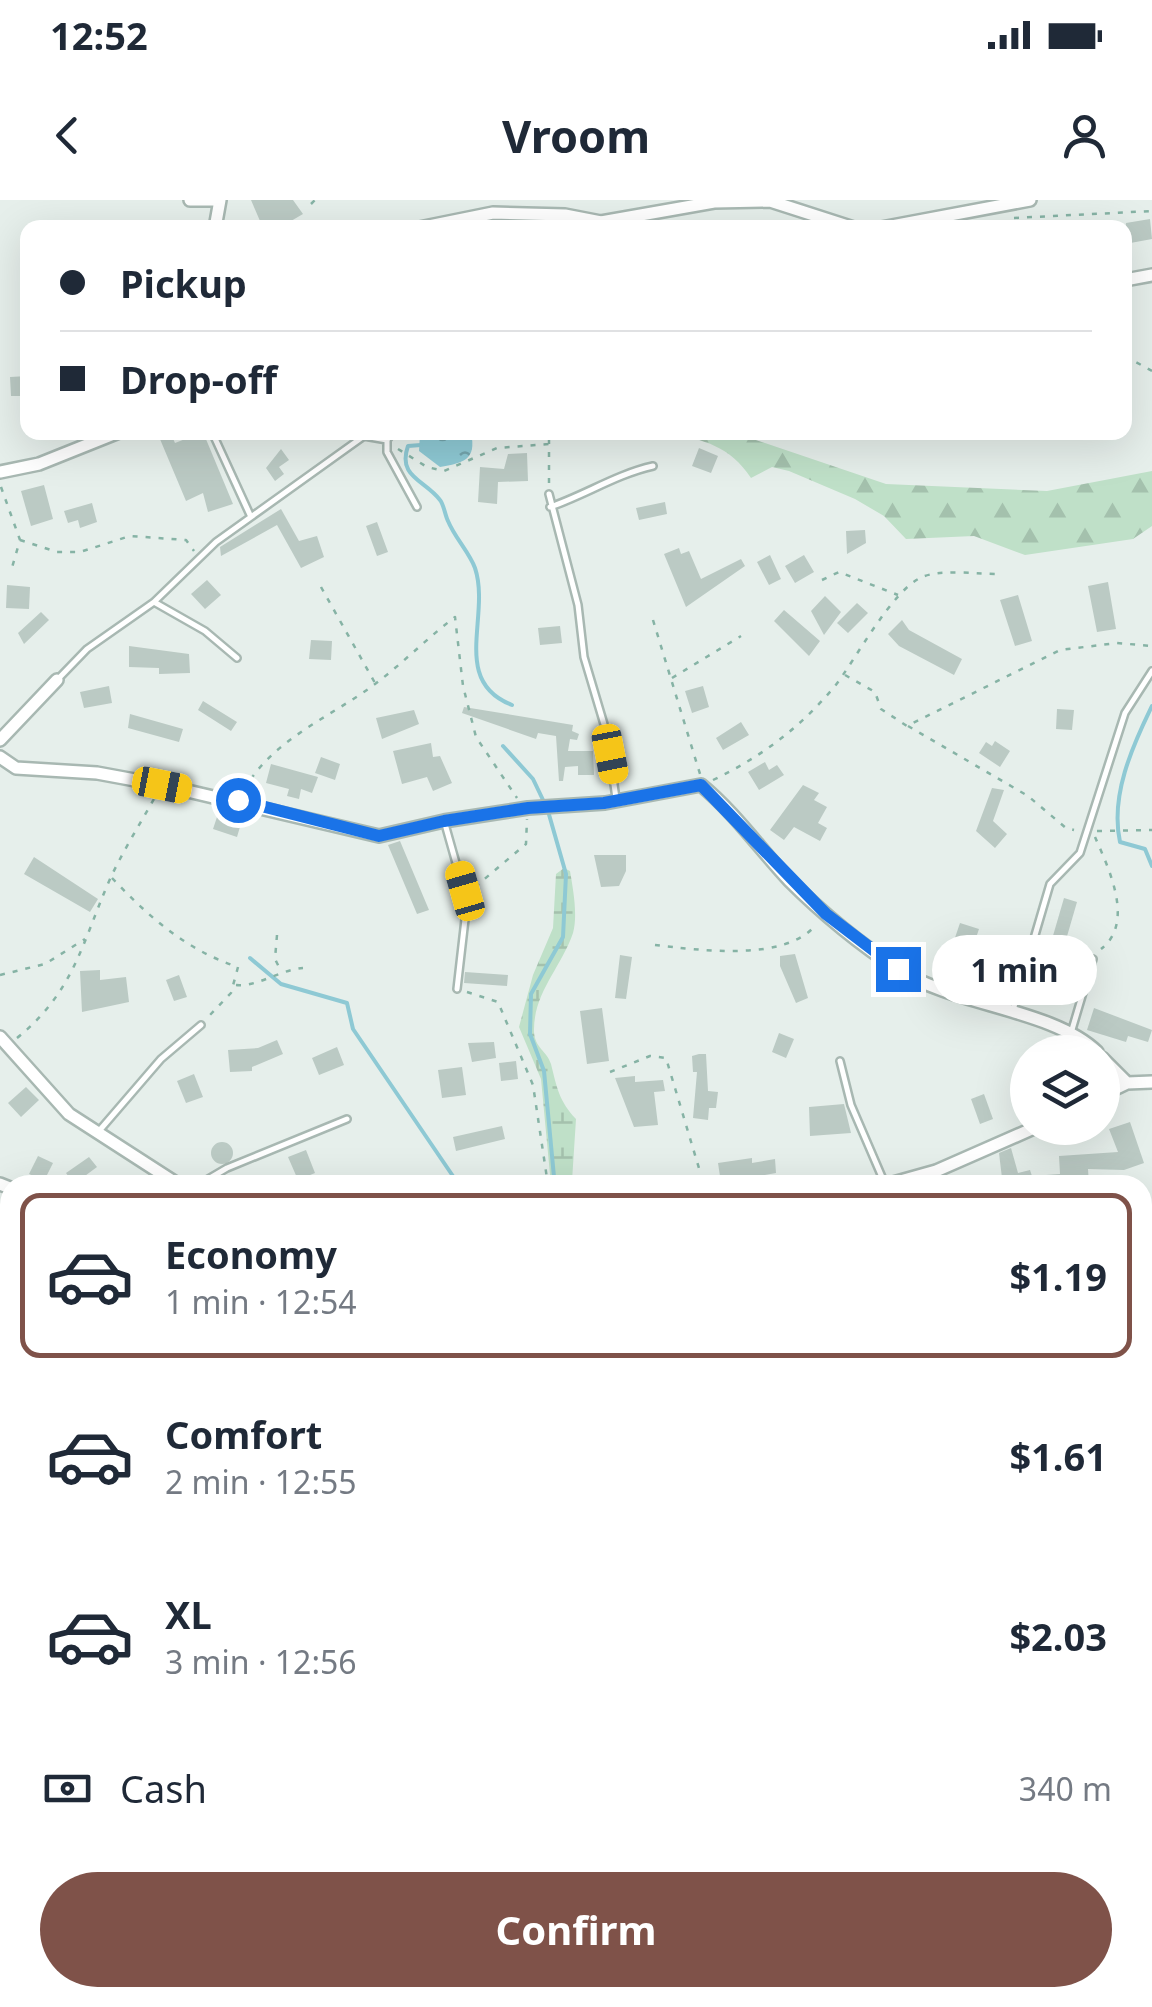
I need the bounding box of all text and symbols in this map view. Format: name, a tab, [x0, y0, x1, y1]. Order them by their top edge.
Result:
text: 12:52	[50, 9, 148, 61]
text: Vroom	[502, 105, 650, 166]
icon: back	[40, 108, 95, 163]
icon: person	[1057, 108, 1112, 163]
text: Pickup	[120, 257, 247, 309]
text: Drop-off	[120, 353, 277, 405]
car	[590, 722, 630, 786]
car	[130, 765, 194, 805]
route start	[216, 778, 261, 823]
car	[442, 858, 488, 924]
callout: 1 min	[933, 934, 1098, 1004]
route end	[876, 947, 921, 992]
text: 1 min	[970, 948, 1059, 991]
map controls	[1010, 1035, 1120, 1145]
button: layers	[1010, 1035, 1120, 1145]
text: Economy	[165, 1228, 337, 1280]
icon: car	[45, 1231, 135, 1321]
text: $1.19	[1009, 1250, 1107, 1302]
text: 1 min · 12:54	[165, 1280, 357, 1323]
text: Comfort	[165, 1408, 322, 1460]
icon: car	[45, 1411, 135, 1501]
text: $1.61	[1009, 1430, 1107, 1482]
text: 2 min · 12:55	[165, 1460, 357, 1503]
text: XL	[165, 1588, 212, 1640]
icon: car	[45, 1591, 135, 1681]
text: $2.03	[1009, 1610, 1107, 1662]
text: 3 min · 12:56	[165, 1640, 357, 1683]
icon: cash	[40, 1761, 95, 1816]
text: Cash	[120, 1762, 207, 1814]
text: 340 m	[1019, 1767, 1112, 1810]
button: Confirm	[40, 1872, 1112, 1987]

